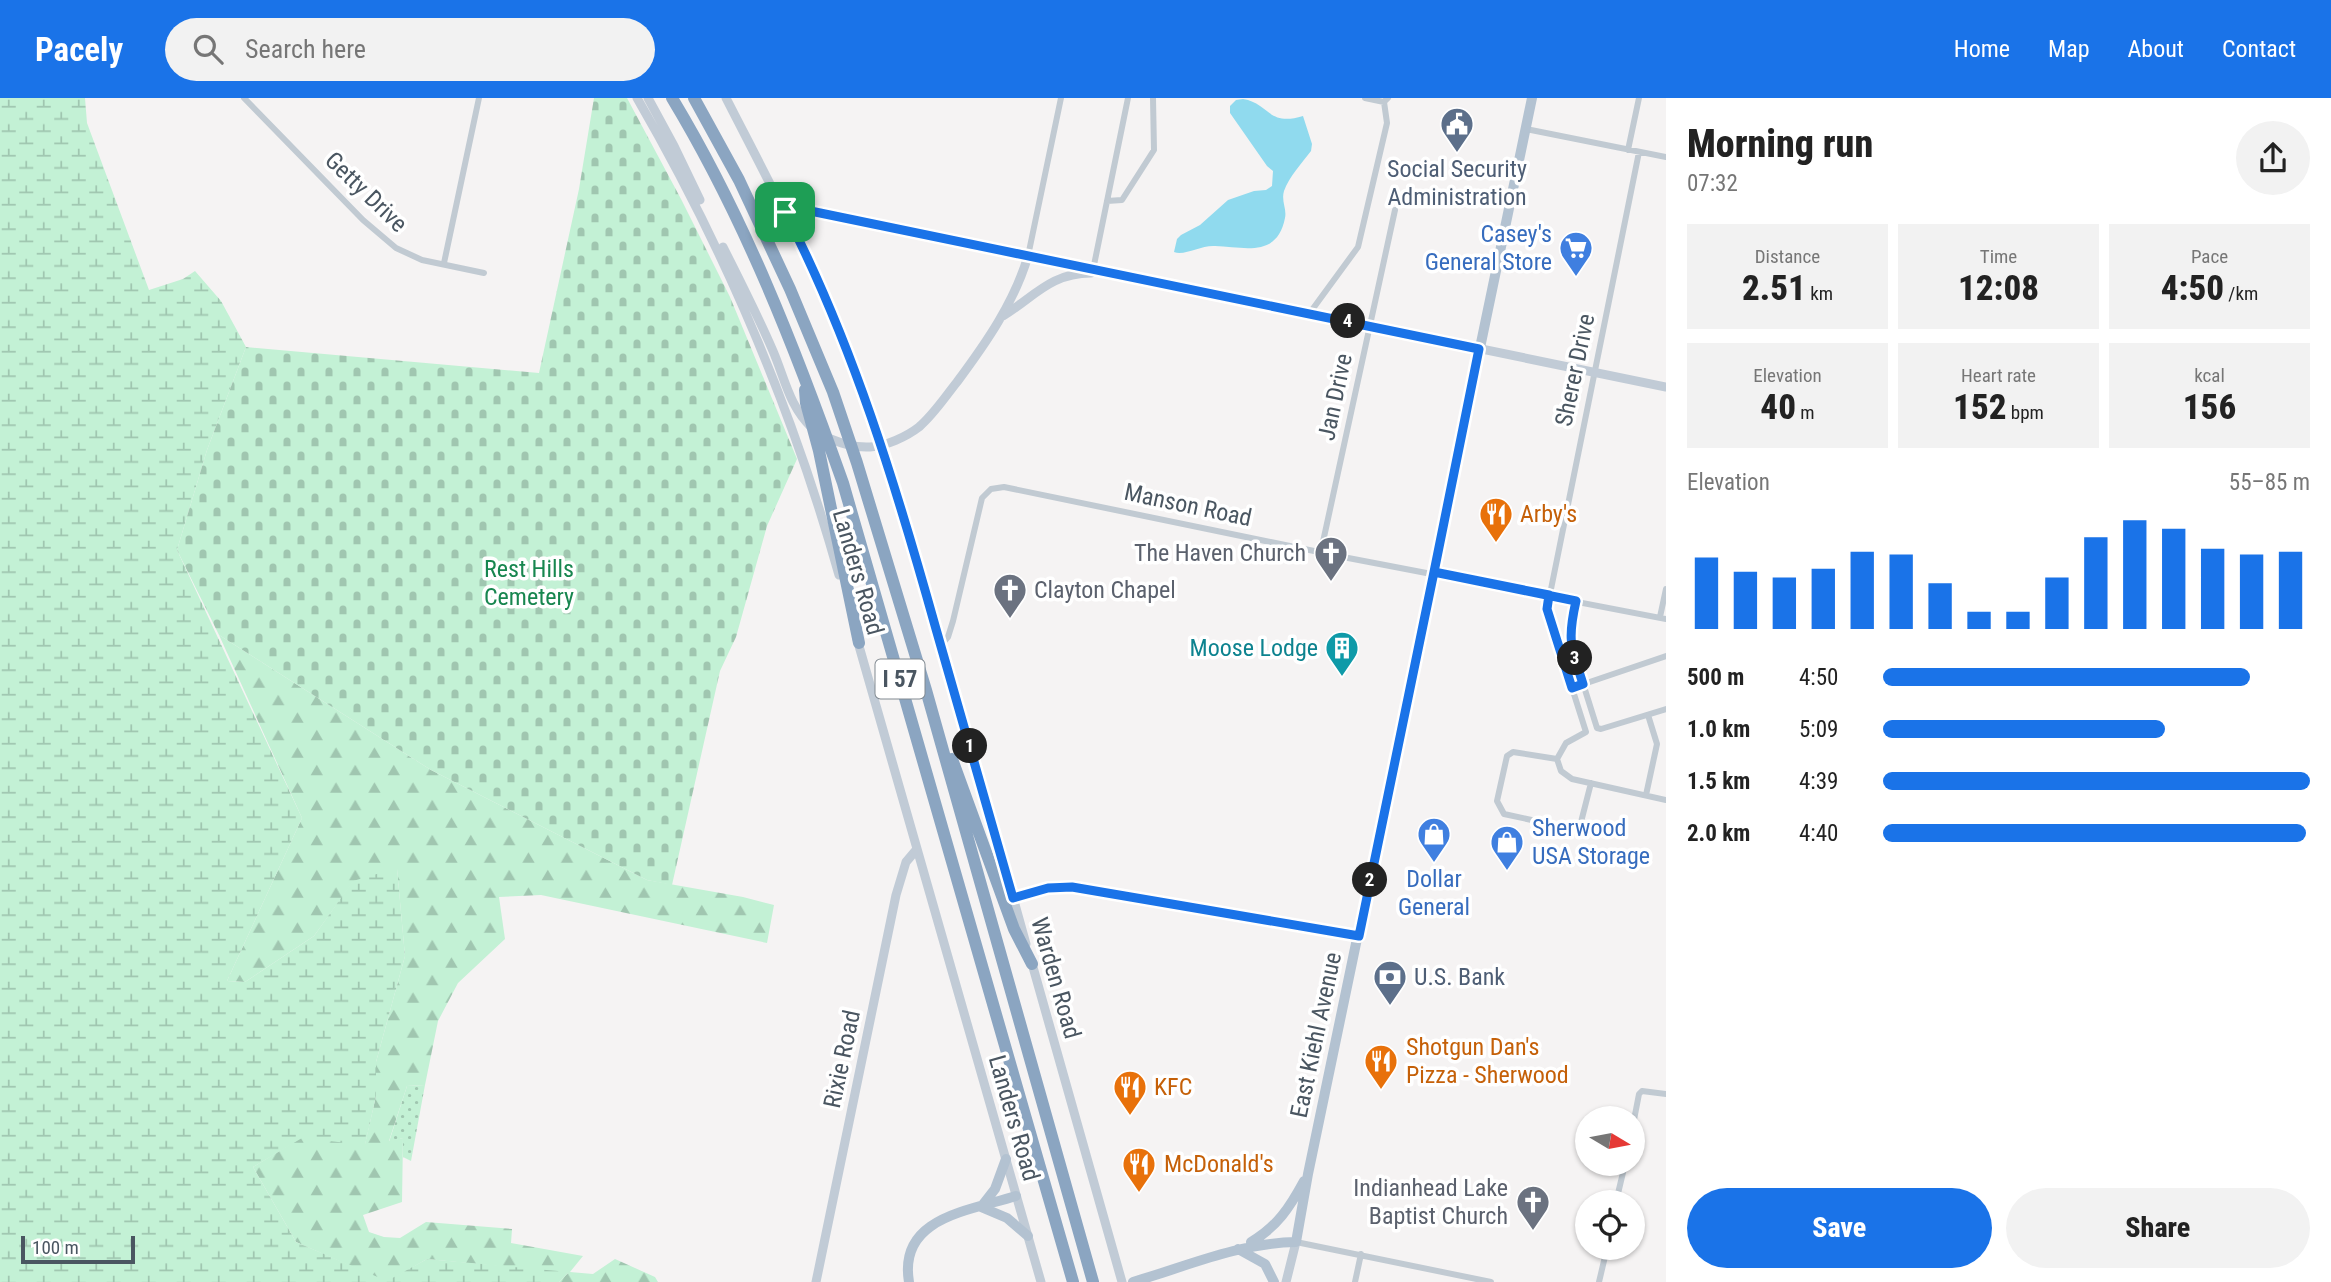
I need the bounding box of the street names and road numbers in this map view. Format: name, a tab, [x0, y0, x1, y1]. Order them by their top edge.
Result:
street label: Getty Drive	[319, 146, 413, 238]
street label: Sherer Drive	[1549, 311, 1601, 429]
street label: Jan Drive	[1312, 351, 1358, 443]
street label: Manson Road	[1122, 478, 1254, 532]
street label: Landers Road	[827, 506, 889, 638]
road number: I 57	[876, 660, 925, 698]
street label: Warden Road	[1025, 914, 1087, 1042]
street label: East Kiehl Avenue	[1285, 950, 1347, 1120]
street label: Rixie Road	[818, 1008, 866, 1110]
street label: Landers Road	[983, 1052, 1045, 1184]

